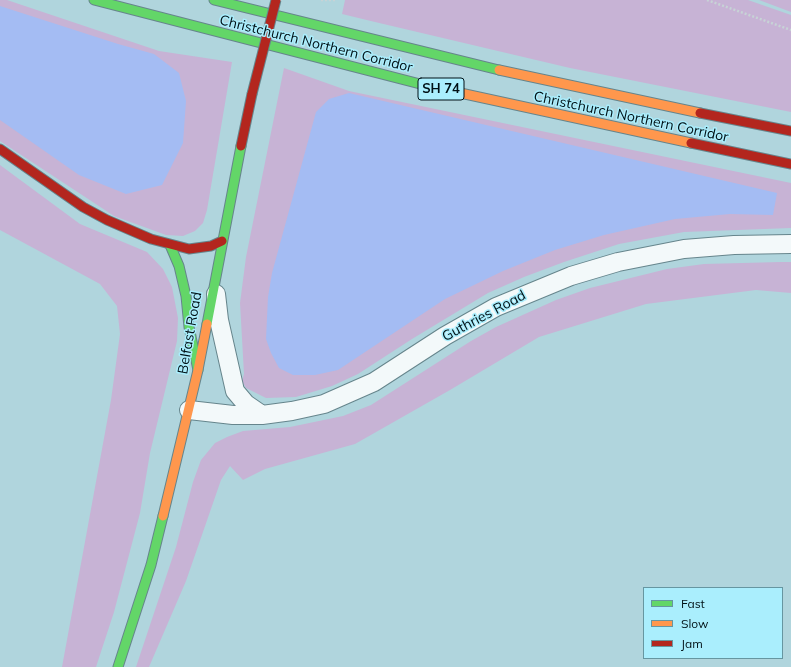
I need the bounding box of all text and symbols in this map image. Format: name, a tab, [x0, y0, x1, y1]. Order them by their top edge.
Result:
street label: Christchurch Northern Corridor	[218, 12, 414, 76]
road number: SH 74	[418, 78, 464, 100]
street label: Christchurch Northern Corridor	[532, 88, 730, 146]
street label: Guthries Road	[439, 287, 529, 345]
street label: Belfast Road	[174, 291, 206, 375]
legend	[643, 587, 783, 659]
text: Fast	[681, 596, 705, 611]
text: Slow	[681, 616, 709, 631]
text: Jam	[681, 636, 703, 651]

